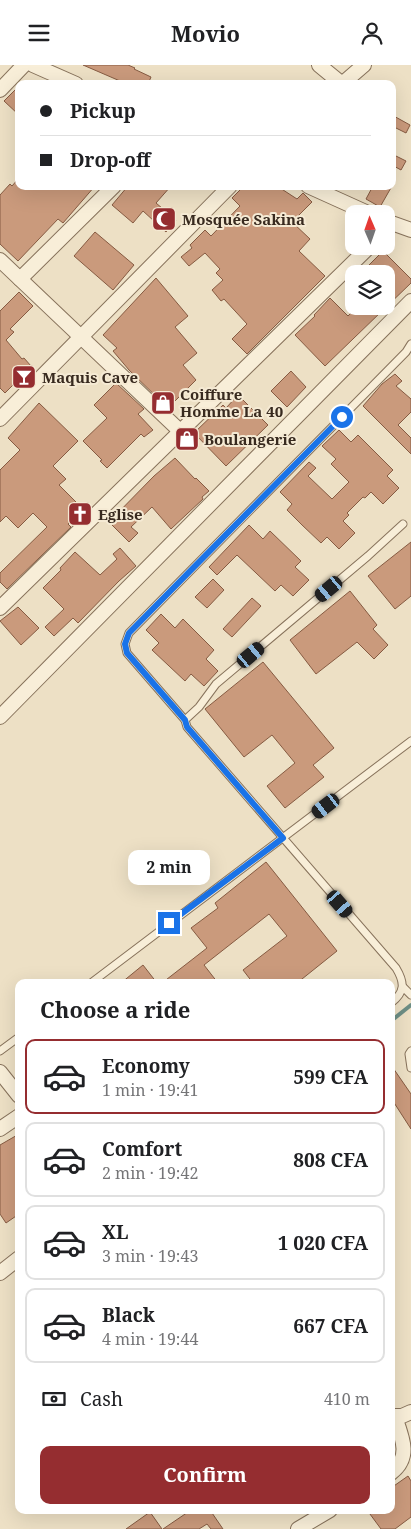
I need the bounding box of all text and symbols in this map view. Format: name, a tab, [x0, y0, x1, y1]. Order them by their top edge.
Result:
text: Movio	[171, 18, 240, 48]
icon: menu	[25, 19, 53, 47]
icon: person	[358, 19, 386, 47]
text: Pickup	[70, 98, 136, 124]
text: Drop-off	[70, 147, 150, 173]
north arrow	[345, 205, 395, 255]
map controls	[345, 205, 395, 315]
mosque icon: Mosquée Sakina	[151, 206, 177, 232]
place label: Mosquée Sakina	[182, 209, 305, 229]
button: layers	[345, 265, 395, 315]
bar icon: Maquis Cave	[11, 364, 37, 390]
place label: Maquis Cave	[42, 367, 138, 387]
place label: Coiffure Homme La 40	[180, 384, 283, 421]
shop icon: Coiffure Homme La 40	[150, 390, 176, 416]
route start	[331, 406, 353, 428]
shop icon: Boulangerie	[174, 426, 200, 452]
place label: Boulangerie	[204, 429, 296, 449]
church icon: Eglise	[67, 501, 93, 527]
place label: Eglise	[98, 504, 143, 524]
car	[312, 574, 345, 604]
car	[234, 640, 267, 670]
car	[309, 791, 342, 821]
callout: 2 min	[128, 851, 210, 885]
text: 2 min	[146, 856, 192, 878]
car	[324, 888, 355, 920]
route end	[158, 912, 180, 934]
text: Choose a ride	[40, 994, 190, 1024]
text: Economy	[102, 1053, 190, 1079]
icon: car	[42, 1054, 87, 1099]
text: 599 CFA	[293, 1064, 368, 1090]
text: 1 min · 19:41	[102, 1079, 198, 1101]
text: Comfort	[102, 1136, 182, 1162]
icon: car	[42, 1137, 87, 1182]
text: 808 CFA	[293, 1147, 368, 1173]
text: 2 min · 19:42	[102, 1162, 198, 1184]
text: XL	[102, 1219, 128, 1245]
icon: car	[42, 1220, 87, 1265]
text: 1 020 CFA	[278, 1230, 368, 1256]
text: 3 min · 19:43	[102, 1245, 198, 1267]
text: Black	[102, 1302, 155, 1328]
icon: car	[42, 1303, 87, 1348]
text: 667 CFA	[293, 1313, 368, 1339]
text: 4 min · 19:44	[102, 1328, 198, 1350]
icon: cash	[40, 1385, 68, 1413]
text: Cash	[80, 1386, 123, 1412]
text: 410 m	[324, 1388, 370, 1410]
button: Confirm	[40, 1446, 370, 1504]

